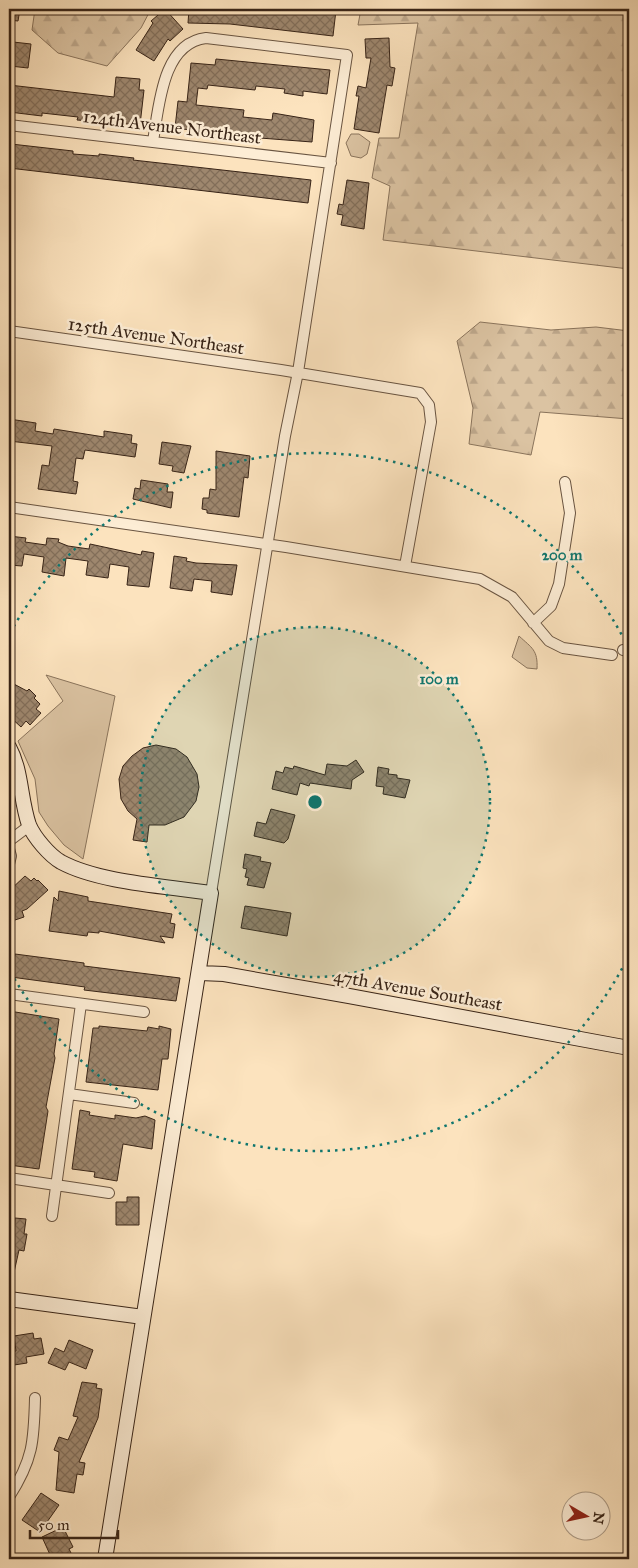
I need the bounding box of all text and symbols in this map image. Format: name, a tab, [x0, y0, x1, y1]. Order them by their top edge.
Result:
street label: 124th Avenue Northeast	[82, 105, 263, 149]
street label: 125th Avenue Northeast	[67, 313, 246, 359]
text: 200 m	[542, 546, 583, 564]
text: 100 m	[419, 670, 459, 688]
centre of rings	[306, 793, 324, 811]
street label: 47th Avenue Southeast	[332, 964, 504, 1016]
north arrow	[560, 1490, 610, 1540]
scale bar	[30, 1508, 118, 1540]
text: N	[589, 1511, 608, 1525]
text: 50 m	[38, 1516, 70, 1534]

